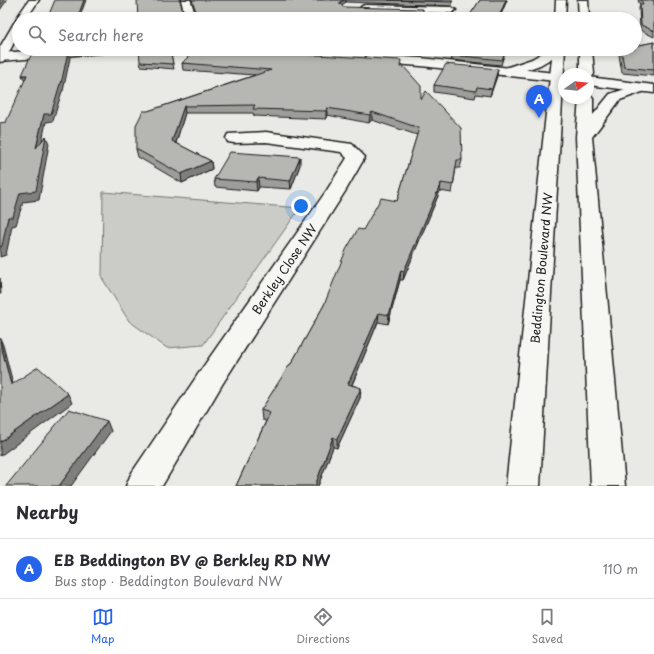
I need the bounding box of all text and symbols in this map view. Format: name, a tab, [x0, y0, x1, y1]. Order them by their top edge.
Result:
search box	[12, 12, 642, 56]
icon: search	[26, 23, 48, 45]
text: Search here	[58, 23, 144, 46]
north arrow	[558, 68, 594, 104]
pin: A	[526, 85, 552, 118]
street label: Beddington Boulevard NW	[525, 192, 557, 344]
your location	[291, 196, 311, 216]
street label: Berkley Close NW	[247, 220, 321, 318]
text: Nearby	[16, 499, 78, 525]
text: EB Beddington BV @ Berkley RD NW	[54, 548, 330, 571]
text: A	[24, 559, 34, 578]
text: 110 m	[603, 559, 638, 578]
text: Bus stop · Beddington Boulevard NW	[54, 571, 283, 590]
tab: Map	[91, 606, 114, 647]
tab: Directions	[296, 606, 350, 647]
tab: Saved	[532, 606, 563, 647]

